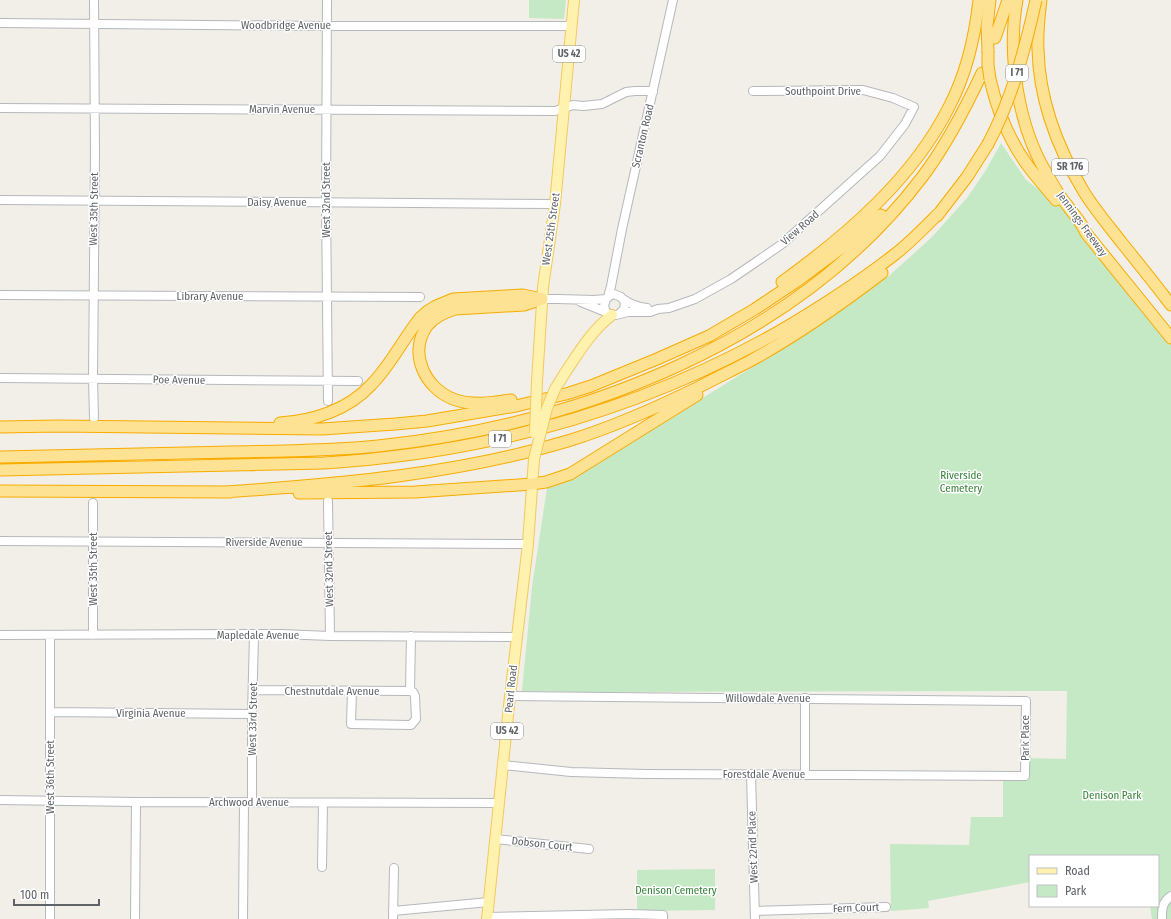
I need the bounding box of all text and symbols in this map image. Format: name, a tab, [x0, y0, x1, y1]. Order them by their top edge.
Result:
street label: Woodbridge Avenue	[241, 19, 331, 32]
road number: US 42	[553, 46, 585, 62]
road number: I 71	[1006, 65, 1028, 81]
street label: Southpoint Drive	[785, 85, 861, 98]
street label: Marvin Avenue	[249, 103, 315, 116]
street label: Scranton Road	[629, 103, 657, 169]
road number: SR 176	[1052, 159, 1088, 175]
street label: West 32nd Street	[320, 162, 333, 238]
street label: West 35th Street	[87, 172, 101, 246]
street label: Jennings Freeway	[1054, 189, 1110, 259]
street label: West 25th Street	[539, 191, 563, 266]
street label: Daisy Avenue	[247, 196, 307, 209]
street label: View Road	[778, 208, 822, 248]
street label: Library Avenue	[177, 290, 243, 303]
street label: Poe Avenue	[153, 373, 205, 387]
road number: I 71	[489, 431, 511, 447]
park label: Riverside Cemetery	[940, 469, 982, 495]
street label: West 32nd Street	[322, 531, 336, 607]
street label: West 35th Street	[87, 532, 100, 606]
street label: Riverside Avenue	[225, 536, 303, 549]
street label: Mapledale Avenue	[217, 629, 299, 642]
street label: Pearl Road	[502, 664, 520, 714]
street label: West 33rd Street	[246, 682, 260, 756]
street label: Chestnutdale Avenue	[284, 685, 380, 698]
street label: Willowdale Avenue	[726, 692, 810, 705]
street label: Virginia Avenue	[116, 707, 186, 720]
street label: Park Place	[1019, 715, 1032, 761]
road number: US 42	[491, 723, 523, 739]
street label: West 36th Street	[44, 740, 57, 814]
street label: Forestdale Avenue	[723, 768, 805, 781]
park label: Denison Park	[1083, 789, 1142, 802]
street label: Archwood Avenue	[209, 796, 289, 809]
street label: West 22nd Place	[745, 811, 761, 883]
street label: Dobson Court	[511, 834, 574, 854]
legend	[1029, 855, 1159, 907]
text: Road	[1065, 864, 1090, 878]
scale bar	[14, 881, 99, 907]
park label: Denison Cemetery	[635, 884, 717, 897]
text: Park	[1065, 884, 1087, 898]
text: 100 m	[20, 888, 49, 902]
street label: Fern Court	[833, 901, 880, 915]

